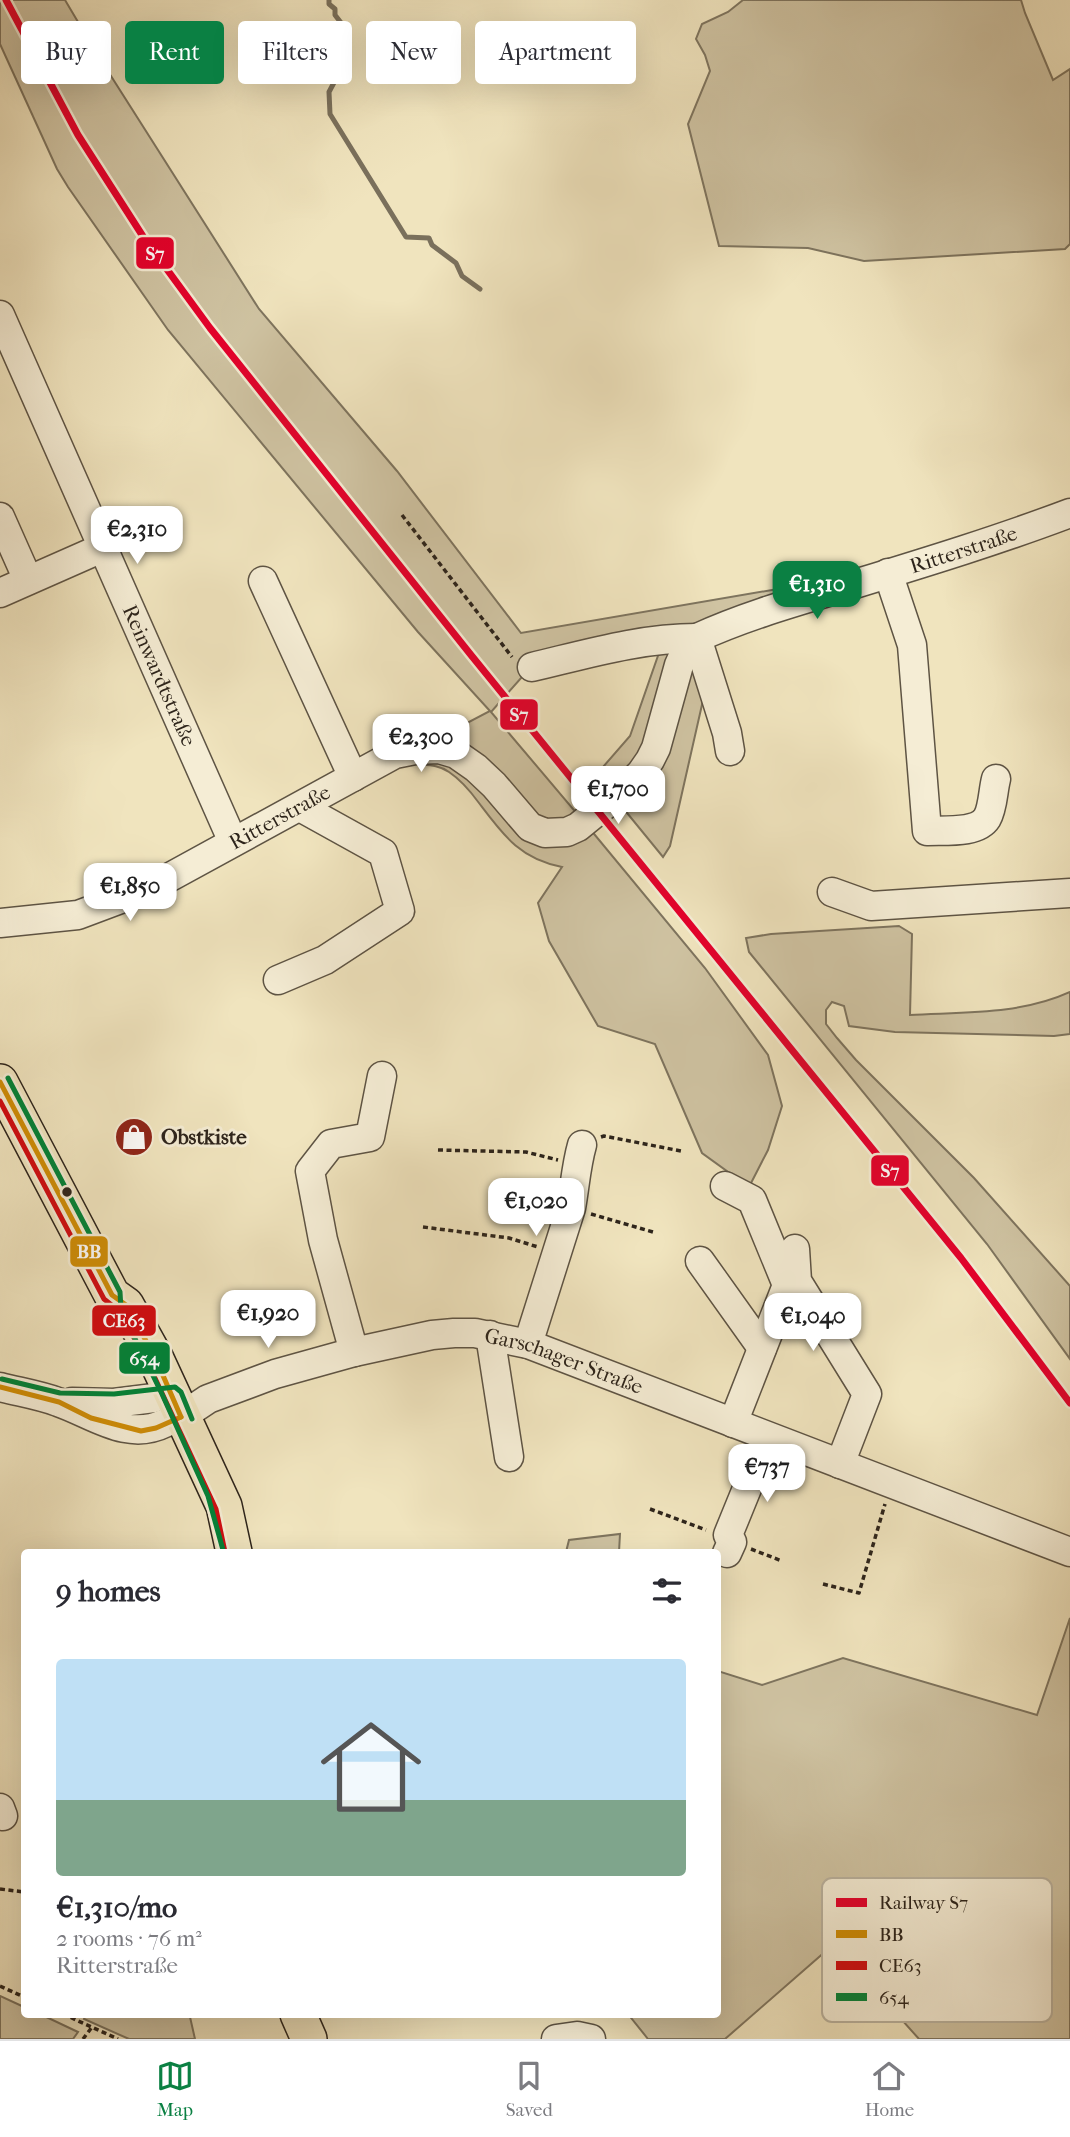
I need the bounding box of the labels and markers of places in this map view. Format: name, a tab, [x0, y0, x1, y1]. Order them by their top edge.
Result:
pin: €2,310	[80, 506, 194, 566]
pin: €1,310	[760, 562, 874, 621]
pin: €2,300	[364, 714, 478, 774]
pin: €1,700	[561, 766, 675, 826]
pin: €1,850	[73, 864, 187, 923]
shop icon: Obstkiste	[113, 1116, 155, 1158]
place label: Obstkiste	[161, 1125, 247, 1149]
pin: €1,020	[479, 1178, 593, 1238]
unlabelled marker	[60, 1185, 74, 1199]
pin: €1,920	[211, 1290, 325, 1350]
pin: €1,040	[756, 1294, 870, 1353]
pin: €737	[726, 1444, 808, 1504]

